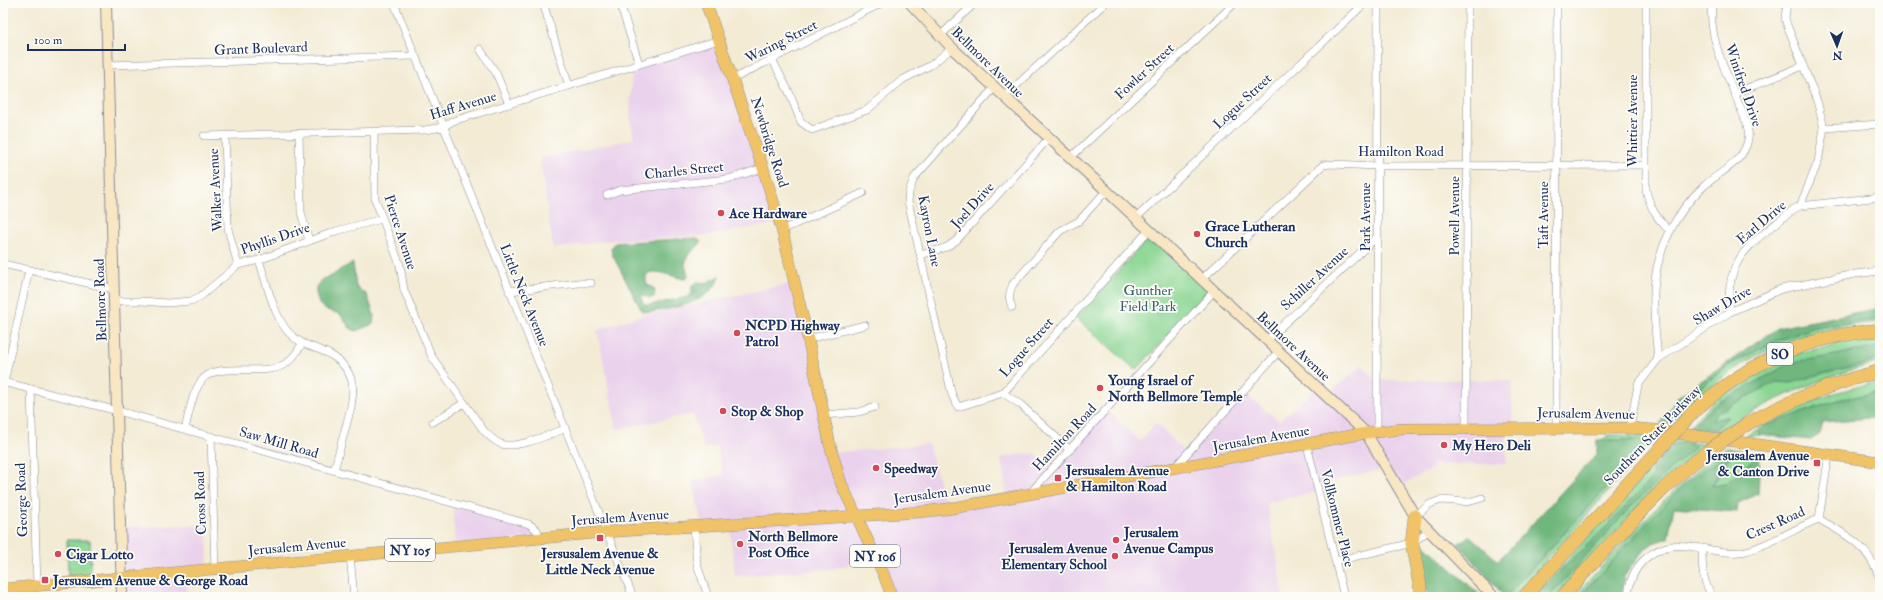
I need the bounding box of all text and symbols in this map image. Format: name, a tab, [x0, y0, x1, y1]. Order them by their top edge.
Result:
street label: Waring Street	[741, 16, 820, 67]
street label: Bellmore Avenue	[948, 24, 1028, 101]
scale bar	[28, 26, 125, 52]
north arrow	[1817, 26, 1857, 66]
text: 100 m	[34, 33, 63, 48]
street label: Grant Boulevard	[214, 38, 308, 59]
street label: Fowler Street	[1111, 39, 1178, 103]
street label: Winifred Drive	[1721, 41, 1766, 129]
text: N	[1831, 49, 1843, 62]
street label: Logue Street	[1210, 70, 1275, 133]
street label: Whittier Avenue	[1624, 75, 1641, 168]
street label: Haff Avenue	[428, 87, 499, 124]
street label: Newbridge Road	[747, 95, 792, 190]
street label: Hamilton Road	[1358, 143, 1444, 160]
street label: Walker Avenue	[205, 148, 226, 233]
street label: Charles Street	[644, 158, 725, 183]
street label: Powell Avenue	[1446, 176, 1463, 256]
street label: Joel Drive	[946, 179, 998, 233]
street label: Taft Avenue	[1535, 181, 1552, 249]
street label: Park Avenue	[1357, 182, 1374, 251]
street label: Pierce Avenue	[380, 193, 421, 272]
street label: Kayron Lane	[913, 194, 945, 269]
street label: Earl Drive	[1733, 197, 1790, 248]
place label: Ace Hardware	[728, 205, 807, 222]
marker: Ace Hardware	[716, 208, 726, 218]
place label: Grace Lutheran Church	[1205, 218, 1296, 251]
street label: Phyllis Drive	[238, 219, 312, 259]
marker: Grace Lutheran Church	[1192, 229, 1202, 239]
street label: Little Neck Avenue	[496, 241, 553, 349]
street label: Schiller Avenue	[1277, 243, 1352, 314]
street label: Bellmore Road	[91, 258, 110, 342]
park label: Gunther Field Park	[1119, 282, 1177, 315]
street label: Shaw Drive	[1690, 282, 1754, 329]
street label: Bellmore Avenue	[1253, 308, 1334, 385]
street label: Logue Street	[996, 314, 1057, 381]
place label: NCPD Highway Patrol	[744, 317, 841, 350]
marker: NCPD Highway Patrol	[732, 328, 742, 338]
road number: SO	[1767, 343, 1793, 365]
place label: Young Israel of North Bellmore Temple	[1107, 372, 1243, 406]
street label: Southern State Parkway	[1600, 381, 1706, 489]
marker: Young Israel of North Bellmore Temple	[1095, 383, 1105, 393]
street label: Hamilton Road	[1029, 400, 1100, 475]
place label: Stop & Shop	[731, 403, 804, 421]
street label: Jerusalem Avenue	[1536, 404, 1635, 423]
marker: Stop & Shop	[718, 406, 728, 416]
street label: Jerusalem Avenue	[1210, 422, 1311, 456]
street label: Saw Mill Road	[237, 423, 321, 462]
place label: My Hero Deli	[1451, 437, 1531, 455]
marker: My Hero Deli	[1439, 440, 1449, 450]
place label: Jersusalem Avenue & Canton Drive	[1705, 447, 1809, 480]
marker: Jersusalem Avenue & Canton Drive	[1812, 458, 1822, 468]
place label: Speedway	[884, 460, 939, 478]
street label: George Road	[12, 462, 31, 537]
place label: Jersusalem Avenue & Hamilton Road	[1065, 462, 1169, 495]
marker: Speedway	[871, 463, 881, 473]
street label: Vollkommer Place	[1317, 467, 1358, 569]
street label: Cross Road	[191, 471, 210, 535]
marker: Jersusalem Avenue & Hamilton Road	[1053, 473, 1063, 483]
street label: Jerusalem Avenue	[891, 477, 992, 508]
street label: Crest Road	[1743, 503, 1807, 544]
street label: Jerusalem Avenue	[570, 506, 670, 529]
place label: Jerusalem Avenue Campus	[1123, 524, 1214, 558]
place label: North Bellmore Post Office	[747, 528, 838, 561]
marker: Jersusalem Avenue & Little Neck Avenue	[595, 533, 605, 543]
street label: Jerusalem Avenue	[246, 534, 347, 559]
marker: Jerusalem Avenue Campus	[1111, 535, 1121, 545]
road number: NY 105	[385, 539, 435, 561]
marker: North Bellmore Post Office	[735, 539, 745, 549]
place label: Jerusalem Avenue Elementary School	[1001, 540, 1107, 574]
place label: Jersusalem Avenue & Little Neck Avenue	[540, 545, 659, 578]
road number: NY 106	[850, 545, 900, 567]
place label: Cigar Lotto	[66, 546, 134, 564]
marker: Cigar Lotto	[53, 549, 63, 559]
marker: Jerusalem Avenue Elementary School	[1110, 551, 1120, 561]
place label: Jersusalem Avenue & George Road	[52, 572, 248, 590]
marker: Jersusalem Avenue & George Road	[40, 575, 50, 585]

